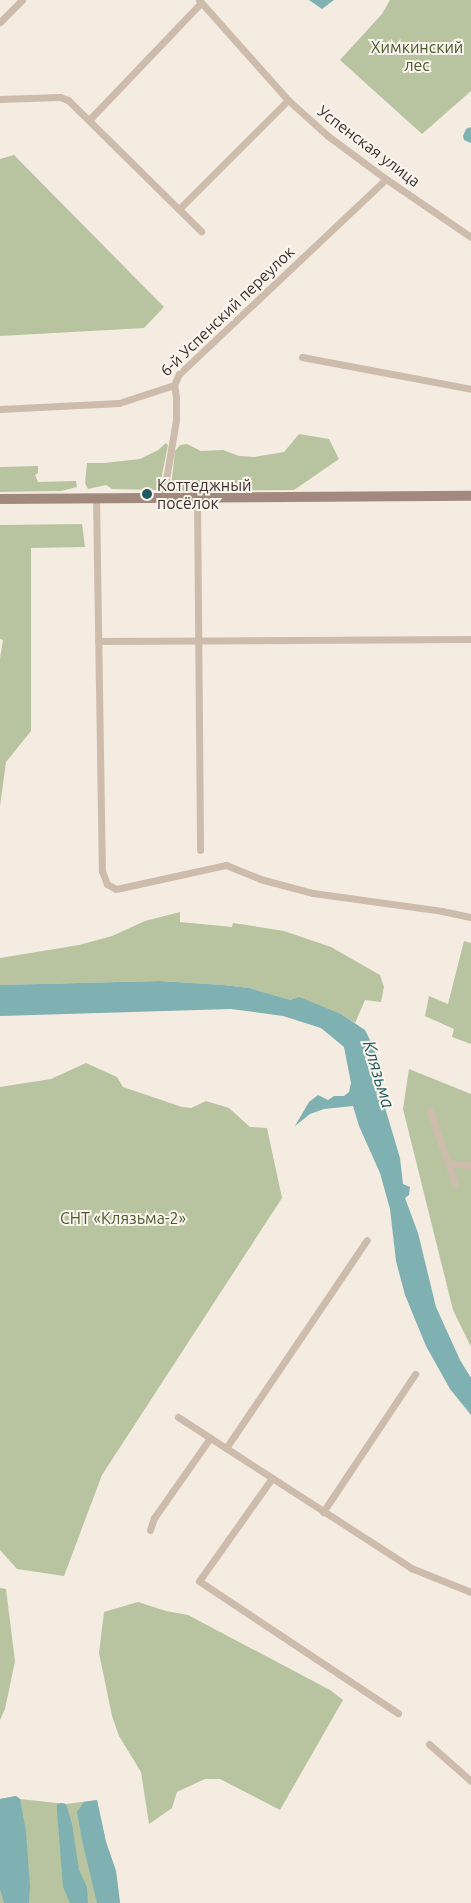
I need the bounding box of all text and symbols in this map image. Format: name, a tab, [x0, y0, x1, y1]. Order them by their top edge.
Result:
park label: Химкинский лес	[371, 37, 463, 75]
street label: Успенская улица	[314, 101, 424, 191]
street label: 6-й Успенский переулок	[156, 242, 298, 380]
place label: Коттеджный посёлок	[157, 475, 252, 513]
marker: Коттеджный посёлок	[141, 488, 153, 500]
water label: Клязьма	[359, 1038, 399, 1110]
park label: СНТ «Клязьма-2»	[60, 1208, 186, 1228]

